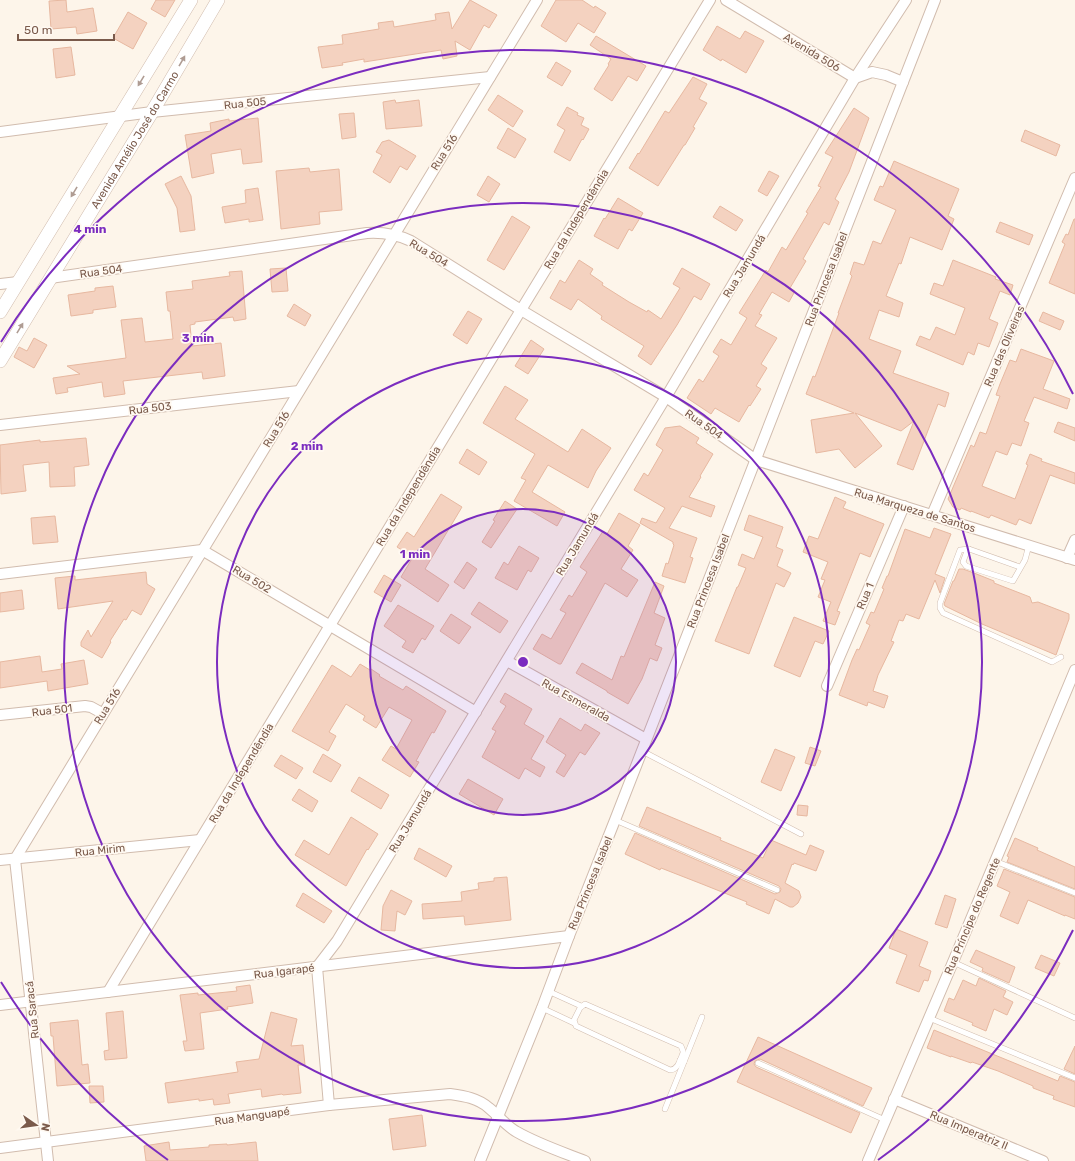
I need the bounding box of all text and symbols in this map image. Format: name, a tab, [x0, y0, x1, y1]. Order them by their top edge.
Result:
scale bar	[18, 16, 114, 42]
text: 50 m	[24, 23, 52, 37]
street label: Avenida 506	[781, 30, 843, 75]
one-way arrow	[178, 55, 185, 67]
street label: Avenida Amélio José do Carmo	[89, 69, 182, 211]
one-way arrow	[138, 75, 145, 87]
street label: Rua 505	[223, 95, 267, 112]
street label: Rua 516	[428, 131, 461, 173]
street label: Rua da Independêndia	[541, 167, 611, 272]
one-way arrow	[70, 186, 77, 198]
text: 4 min	[74, 222, 107, 236]
street label: Rua Princesa Isabel	[803, 230, 850, 328]
street label: Rua Jamundá	[721, 232, 768, 300]
street label: Rua 504	[407, 237, 451, 270]
street label: Rua 504	[79, 262, 123, 281]
street label: Rua das Oliveiras	[982, 303, 1028, 389]
one-way arrow	[17, 322, 24, 334]
text: 3 min	[182, 331, 215, 345]
street label: Rua 503	[128, 399, 172, 418]
street label: Rua 504	[682, 407, 725, 442]
street label: Rua 516	[260, 408, 293, 450]
text: 2 min	[291, 439, 324, 453]
street label: Rua da Independêndia	[373, 444, 443, 549]
street label: Rua Marqueza de Santos	[853, 486, 978, 535]
street label: Rua Jamundá	[554, 510, 601, 578]
street label: Rua Princesa Isabel	[685, 532, 732, 630]
text: 1 min	[400, 547, 431, 561]
street label: Rua 502	[230, 563, 273, 596]
street label: Rua 1	[854, 581, 877, 611]
centre of rings	[516, 655, 530, 669]
street label: Rua Esmeralda	[539, 676, 612, 725]
street label: Rua 516	[91, 685, 124, 727]
street label: Rua 501	[31, 702, 73, 719]
street label: Rua da Independêndia	[206, 721, 276, 826]
street label: Rua Jamundá	[387, 787, 434, 855]
street label: Rua Princesa Isabel	[566, 834, 615, 932]
street label: Rua Mirim	[74, 841, 126, 860]
street label: Rua Príncipe do Regente	[942, 856, 1003, 977]
street label: Rua Igarapé	[253, 961, 315, 982]
street label: Rua Saracá	[23, 981, 42, 1039]
north arrow	[16, 1105, 56, 1145]
street label: Rua Manguapé	[214, 1105, 291, 1128]
street label: Rua Imperatriz II	[928, 1108, 1010, 1153]
text: N	[38, 1122, 52, 1133]

